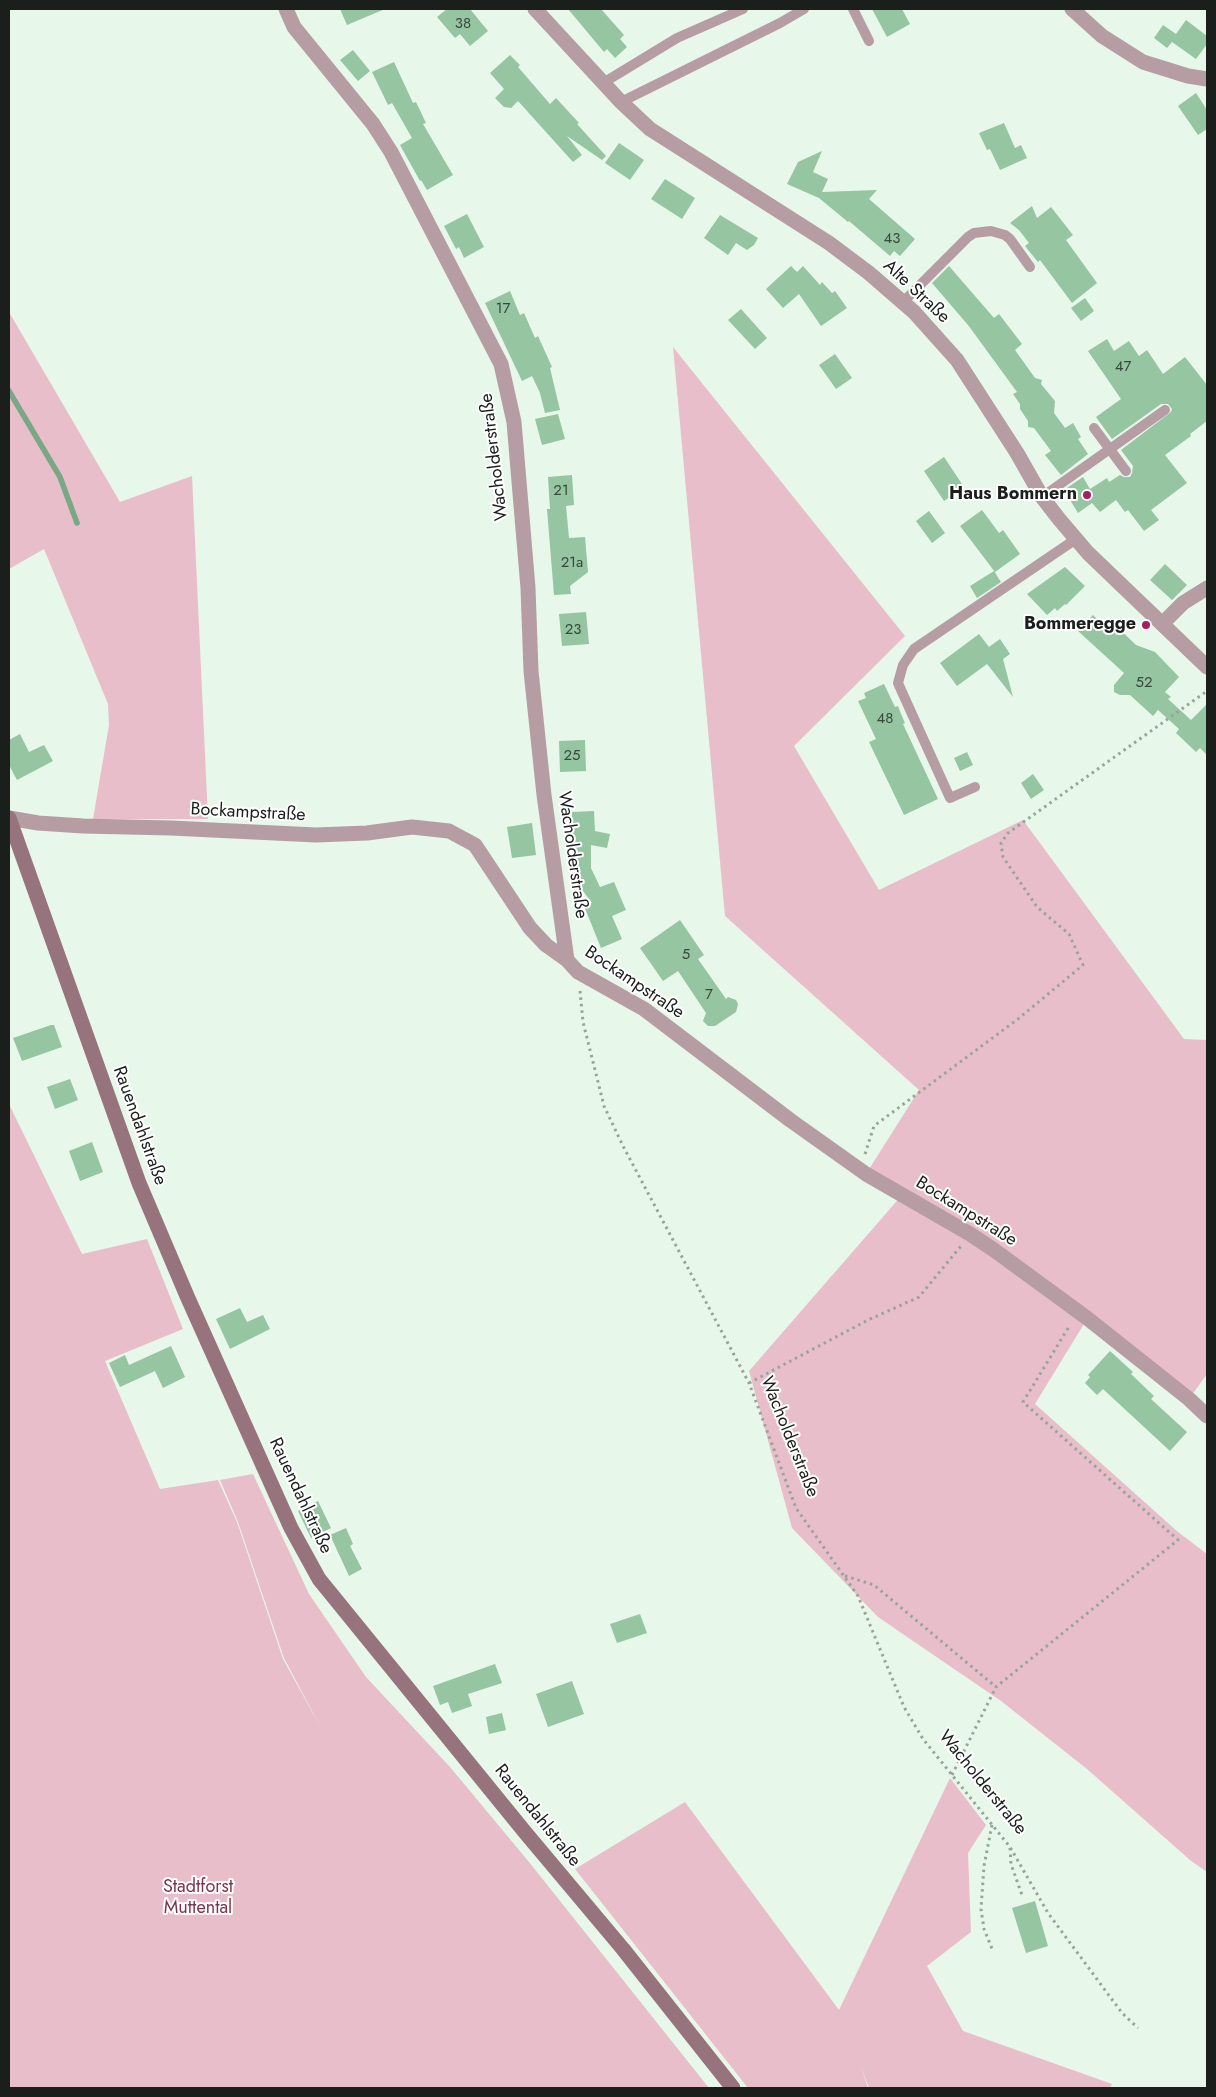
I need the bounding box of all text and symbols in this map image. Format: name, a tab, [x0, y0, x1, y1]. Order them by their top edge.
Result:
house number: 38	[455, 15, 471, 33]
house number: 43	[884, 230, 900, 248]
street label: Alte Straße	[878, 256, 954, 328]
house number: 17	[496, 300, 510, 318]
house number: 47	[1115, 358, 1131, 376]
street label: Wacholderstraße	[476, 392, 514, 522]
house number: 21	[553, 482, 569, 500]
place label: Haus Bommern	[949, 484, 1077, 506]
marker: Haus Bommern	[1081, 489, 1093, 501]
house number: 21a	[561, 554, 583, 572]
place label: Bommeregge	[1024, 614, 1136, 636]
marker: Bommeregge	[1140, 619, 1152, 631]
house number: 23	[565, 621, 581, 639]
house number: 52	[1136, 674, 1152, 692]
house number: 48	[877, 710, 893, 728]
house number: 25	[564, 747, 580, 765]
street label: Wacholderstraße	[552, 790, 592, 920]
street label: Bockampstraße	[190, 799, 306, 827]
street label: Bockampstraße	[580, 942, 688, 1024]
house number: 5	[682, 946, 690, 964]
house number: 7	[705, 986, 713, 1004]
street label: Rauendahlstraße	[107, 1063, 171, 1189]
street label: Bockampstraße	[911, 1172, 1021, 1252]
street label: Wacholderstraße	[755, 1373, 823, 1501]
street label: Rauendahlstraße	[264, 1435, 336, 1557]
street label: Wacholderstraße	[933, 1726, 1031, 1840]
street label: Rauendahlstraße	[489, 1761, 585, 1871]
park label: Stadtforst Muttental	[163, 1877, 233, 1920]

